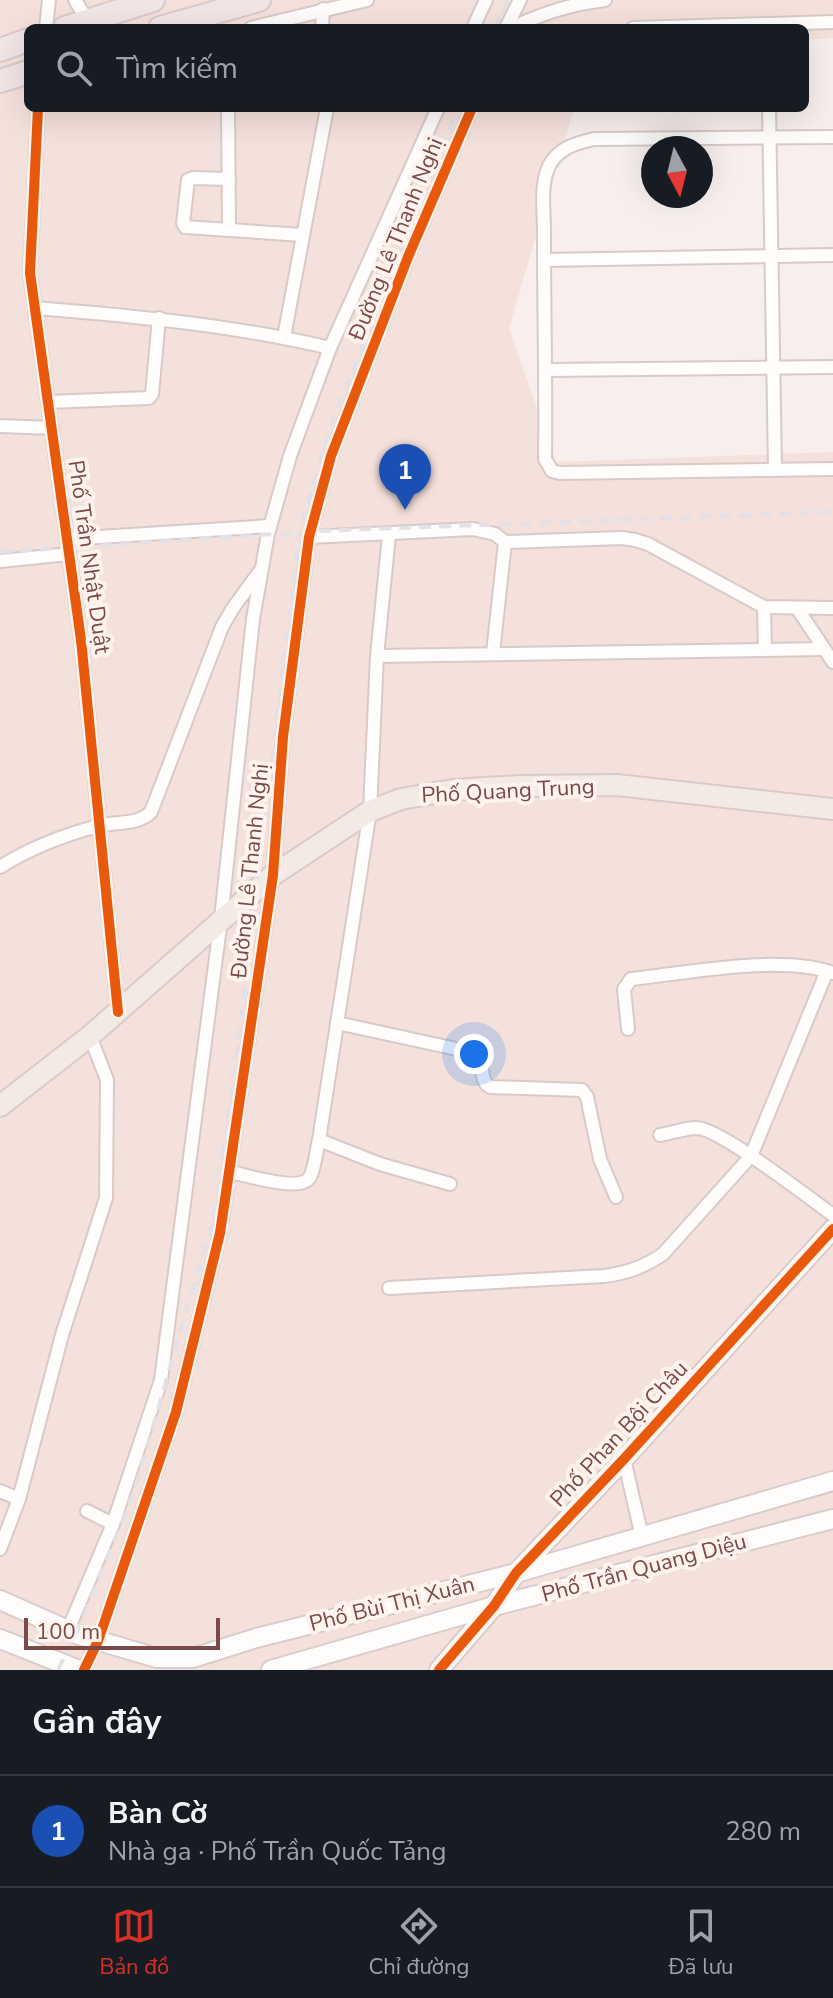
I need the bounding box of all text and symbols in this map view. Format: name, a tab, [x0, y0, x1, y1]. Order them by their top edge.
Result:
search box	[24, 24, 809, 112]
icon: search	[52, 46, 96, 90]
text: Tìm kiếm	[116, 48, 238, 89]
street label: Đường Lê Thanh Nghị	[341, 133, 450, 346]
north arrow	[641, 136, 713, 208]
pin: 1	[379, 444, 431, 510]
street label: Phố Trần Nhật Duật	[61, 458, 117, 656]
street label: Đường Lê Thanh Nghị	[224, 762, 276, 981]
street label: Phố Quang Trung	[421, 771, 595, 811]
your location	[454, 1034, 494, 1074]
street label: Phố Phan Bội Châu	[543, 1354, 695, 1514]
street label: Phố Trần Quang Diệu	[538, 1526, 750, 1610]
street label: Phố Bùi Thị Xuân	[306, 1569, 478, 1639]
scale bar	[24, 1614, 220, 1650]
text: 100 m	[36, 1617, 100, 1647]
text: Gần đây	[32, 1699, 161, 1745]
text: Bàn Cờ	[108, 1793, 207, 1834]
text: 1	[50, 1814, 66, 1849]
text: 280 m	[725, 1814, 801, 1849]
text: Nhà ga · Phố Trần Quốc Tảng	[108, 1834, 446, 1869]
tab: Bản đồ	[100, 1904, 169, 1982]
tab: Chỉ đường	[369, 1904, 469, 1982]
tab: Đã lưu	[669, 1904, 733, 1982]

